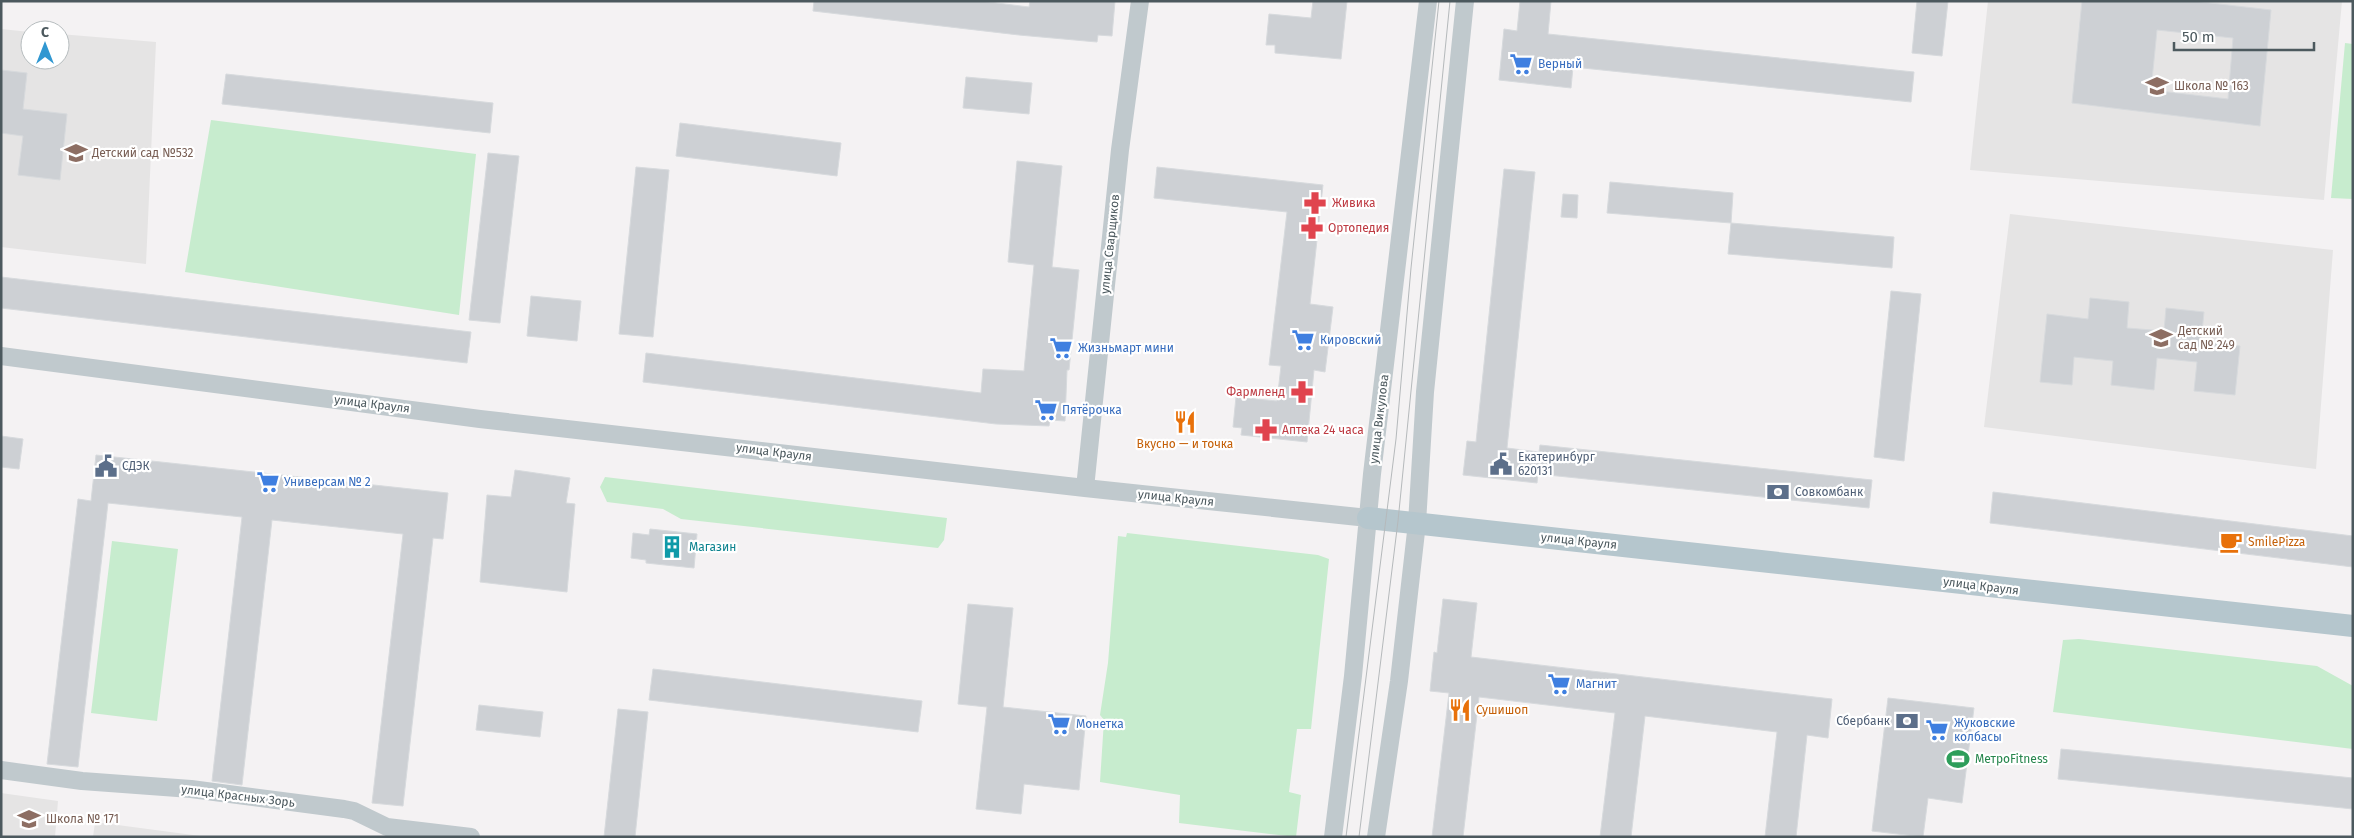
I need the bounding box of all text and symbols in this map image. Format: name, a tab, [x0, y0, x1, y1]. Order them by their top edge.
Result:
north arrow	[20, 20, 70, 70]
scale bar	[2174, 20, 2314, 52]
text: С	[41, 24, 49, 41]
text: 50 m	[2182, 28, 2215, 46]
supermarket icon: Верный	[1508, 51, 1534, 77]
place label: Верный	[1538, 57, 1582, 71]
school or university icon: Школа № 163	[2144, 73, 2170, 99]
place label: Школа № 163	[2174, 79, 2249, 93]
school or university icon: Детский сад №532	[63, 140, 89, 166]
place label: Детский сад №532	[91, 146, 194, 160]
pharmacy icon: Живика	[1302, 190, 1328, 216]
street label: улица Сварщиков	[1098, 193, 1122, 295]
place label: Живика	[1332, 196, 1376, 210]
pharmacy icon: Ортопедия	[1299, 215, 1325, 241]
place label: Ортопедия	[1328, 221, 1389, 235]
place label: Детский сад № 249	[2177, 324, 2235, 352]
school or university icon: Детский сад № 249	[2148, 325, 2174, 351]
supermarket icon: Кировский	[1290, 327, 1316, 353]
place label: Кировский	[1320, 333, 1382, 347]
supermarket icon: Жизньмарт мини	[1048, 335, 1074, 361]
place label: Жизньмарт мини	[1078, 341, 1174, 355]
street label: улица Викулова	[1367, 373, 1391, 465]
pharmacy icon: Фармленд	[1289, 379, 1315, 405]
place label: Фармленд	[1226, 385, 1285, 399]
street label: улица Крауля	[333, 392, 411, 416]
supermarket icon: Пятёрочка	[1033, 397, 1059, 423]
place label: Пятёрочка	[1062, 403, 1122, 417]
restaurant icon: Вкусно — и точка	[1172, 409, 1198, 435]
pharmacy icon: Аптека 24 часа	[1253, 417, 1279, 443]
place label: Аптека 24 часа	[1282, 423, 1364, 437]
place label: Вкусно — и точка	[1137, 437, 1233, 451]
street label: улица Крауля	[735, 440, 813, 464]
place label: Екатеринбург 620131	[1518, 450, 1596, 478]
public building icon: Екатеринбург 620131	[1488, 451, 1514, 477]
public building icon: СДЭК	[93, 453, 119, 479]
place label: СДЭК	[122, 459, 150, 473]
supermarket icon: Универсам № 2	[255, 469, 281, 495]
place label: Универсам № 2	[284, 475, 371, 489]
bank icon: Совкомбанк	[1765, 479, 1791, 505]
place label: Совкомбанк	[1795, 485, 1864, 499]
street label: улица Крауля	[1137, 487, 1215, 509]
cafe icon: SmilePizza	[2218, 529, 2244, 555]
street label: улица Крауля	[1540, 530, 1618, 552]
building icon: Магазин	[659, 534, 685, 560]
place label: SmilePizza	[2248, 535, 2305, 549]
place label: Магазин	[689, 540, 736, 554]
street label: улица Крауля	[1942, 574, 2020, 598]
supermarket icon: Магнит	[1546, 671, 1572, 697]
place label: Магнит	[1576, 677, 1617, 691]
restaurant icon: Сушишоп	[1447, 697, 1473, 723]
place label: Сушишоп	[1476, 703, 1528, 717]
bank icon: Сбербанк	[1894, 708, 1920, 734]
supermarket icon: Монетка	[1046, 711, 1072, 737]
place label: Сбербанк	[1836, 714, 1891, 728]
place label: Жуковские колбасы	[1954, 716, 2015, 744]
place label: Монетка	[1076, 717, 1124, 731]
supermarket icon: Жуковские колбасы	[1924, 717, 1950, 743]
sports icon: МетроFitness	[1945, 746, 1971, 772]
place label: МетроFitness	[1975, 752, 2048, 766]
street label: улица Красных Зорь	[180, 782, 296, 810]
school or university icon: Школа № 171	[16, 806, 42, 832]
place label: Школа № 171	[46, 812, 119, 826]

